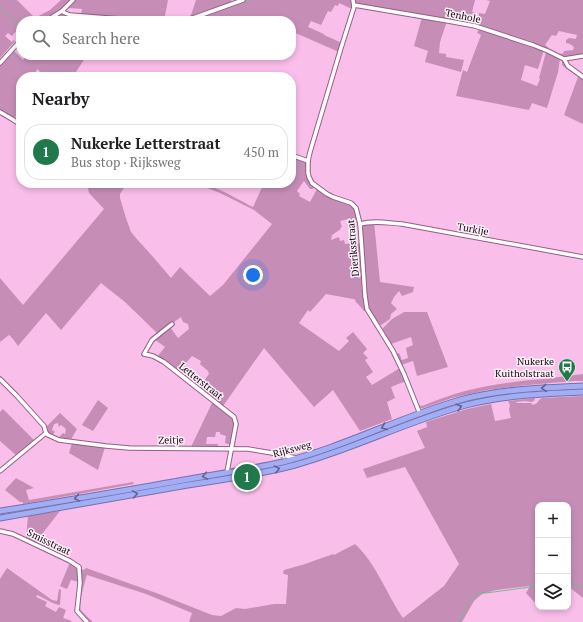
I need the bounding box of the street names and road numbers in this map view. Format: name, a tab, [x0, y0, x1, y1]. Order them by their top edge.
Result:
street label: Tenhole	[444, 6, 482, 26]
street label: Dieriksstraat	[344, 219, 362, 277]
street label: Turkije	[456, 220, 490, 238]
street label: Letterstraat	[176, 360, 226, 402]
street label: Zeitje	[158, 433, 184, 447]
street label: Rijksweg	[271, 437, 313, 460]
street label: Smisstraat	[25, 526, 73, 558]

